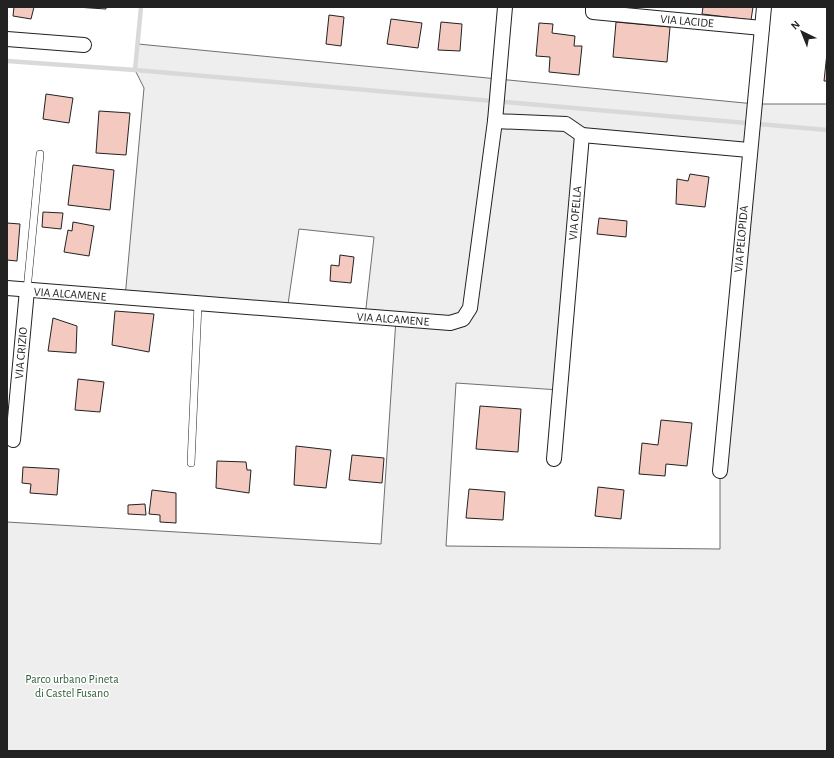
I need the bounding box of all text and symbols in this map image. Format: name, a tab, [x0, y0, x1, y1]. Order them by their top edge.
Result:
north arrow	[782, 12, 822, 52]
street label: VIA LACIDE	[660, 13, 714, 29]
text: N	[789, 18, 802, 32]
street label: VIA OFELLA	[567, 185, 583, 241]
street label: VIA PELOPIDA	[732, 205, 750, 273]
street label: VIA ALCAMENE	[33, 285, 107, 303]
street label: VIA ALCAMENE	[356, 310, 430, 328]
street label: VIA CRIZIO	[13, 326, 29, 379]
park label: Parco urbano Pineta di Castel Fusano	[25, 673, 119, 699]

